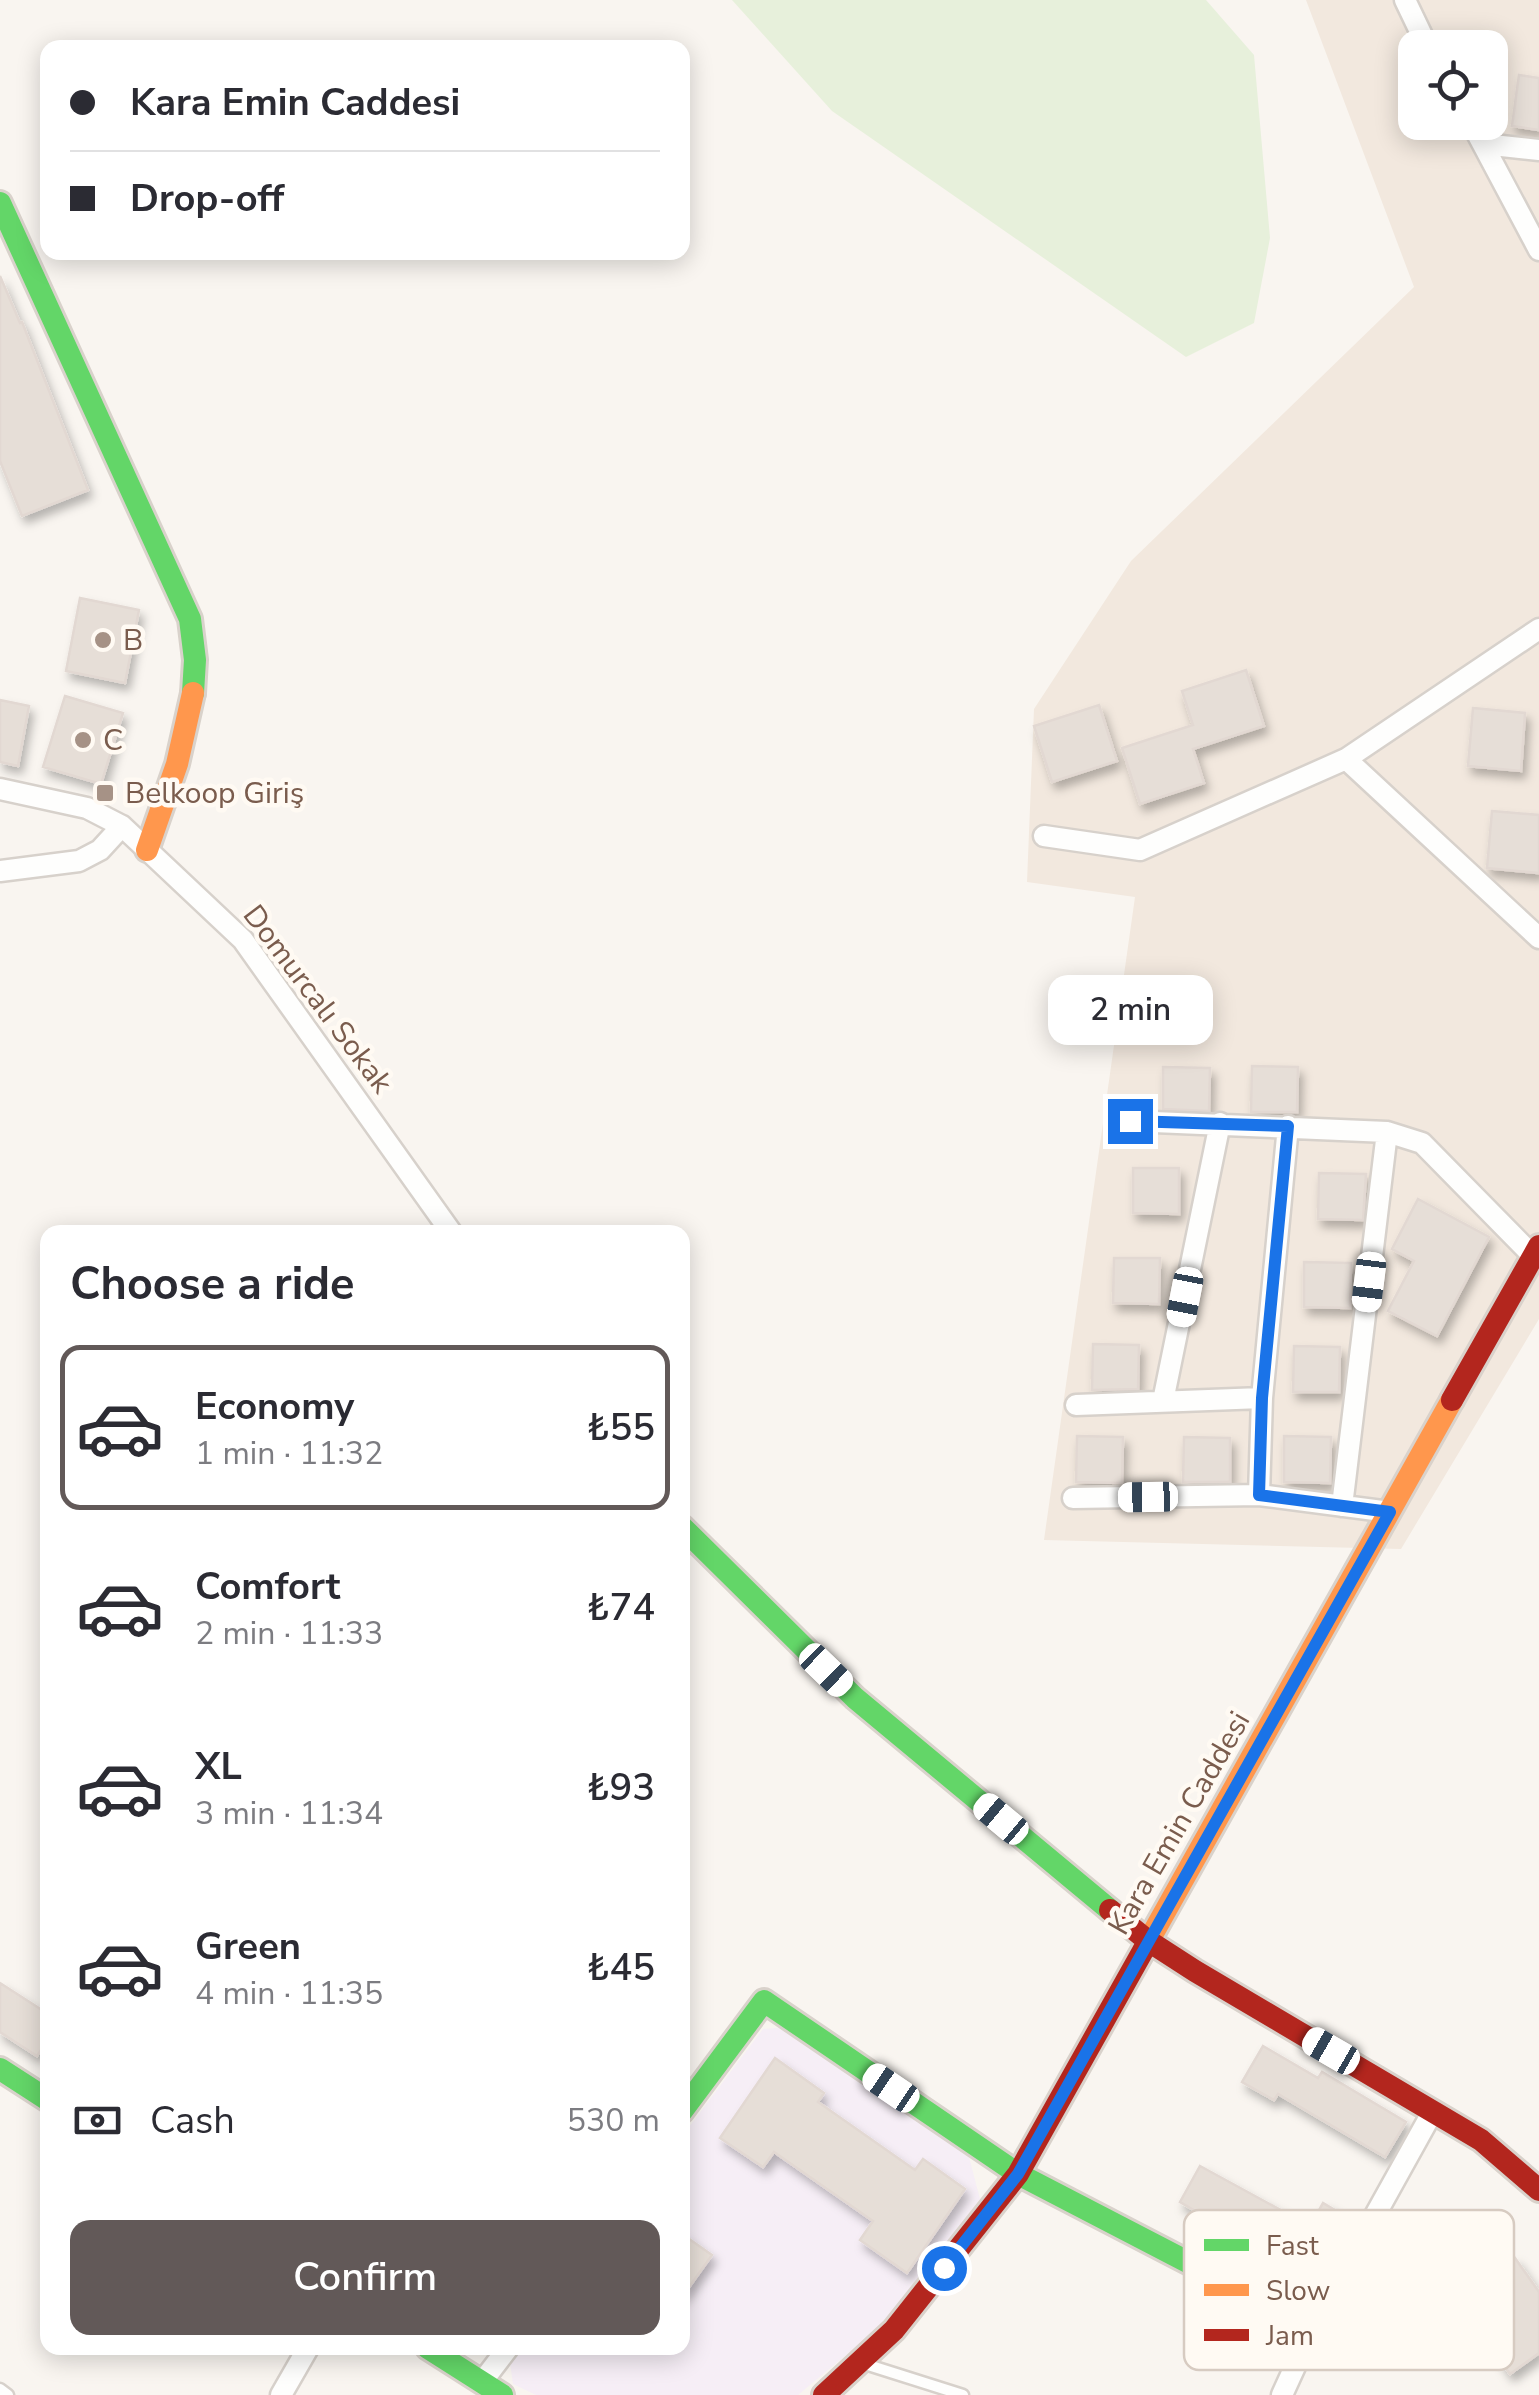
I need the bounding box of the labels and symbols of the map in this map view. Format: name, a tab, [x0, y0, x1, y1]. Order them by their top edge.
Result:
place label: B	[123, 620, 143, 661]
marker: B	[92, 629, 114, 651]
place label: C	[103, 720, 123, 761]
marker: C	[72, 729, 94, 751]
place label: Belkoop Giriş	[125, 773, 304, 814]
marker: Belkoop Giriş	[94, 782, 116, 804]
street label: Domurcalı Sokak	[233, 897, 403, 1103]
callout: 2 min	[1048, 976, 1212, 1046]
route end	[1108, 1099, 1153, 1144]
car	[1350, 1250, 1388, 1314]
car	[1165, 1265, 1205, 1329]
car	[1118, 1481, 1178, 1513]
car	[794, 1638, 858, 1702]
street label: Kara Emin Caddesi	[1099, 1704, 1260, 1942]
car	[968, 1788, 1034, 1850]
car	[1298, 2023, 1364, 2079]
car	[858, 2059, 924, 2117]
legend	[1184, 2210, 1514, 2370]
text: Fast	[1266, 2227, 1319, 2265]
route start	[922, 2246, 967, 2291]
text: Slow	[1266, 2272, 1330, 2310]
text: Jam	[1265, 2317, 1314, 2355]

